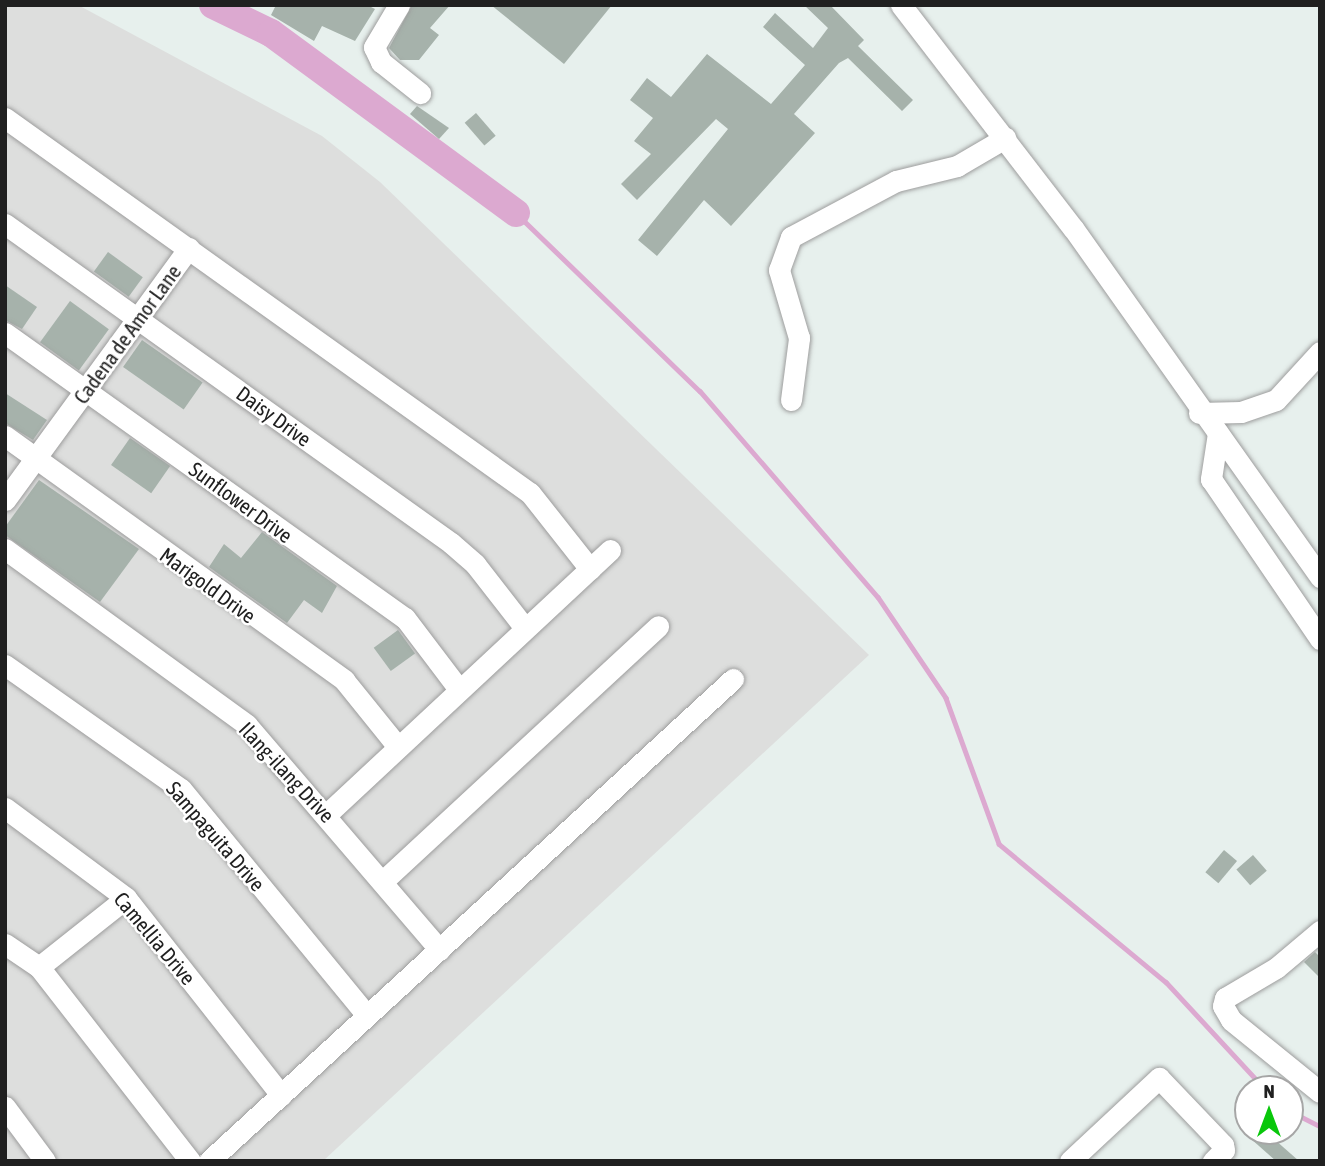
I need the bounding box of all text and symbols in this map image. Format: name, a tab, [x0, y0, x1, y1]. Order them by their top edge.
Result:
street label: Cadena de Amor Lane	[68, 260, 186, 408]
street label: Daisy Drive	[232, 381, 316, 451]
street label: Sunflower Drive	[184, 456, 298, 548]
street label: Marigold Drive	[155, 542, 261, 628]
street label: Ilang-ilang Drive	[234, 717, 340, 827]
street label: Sampaguita Drive	[162, 776, 270, 896]
street label: Camellia Drive	[109, 887, 201, 989]
north arrow	[1234, 1075, 1304, 1145]
text: N	[1263, 1080, 1275, 1102]

